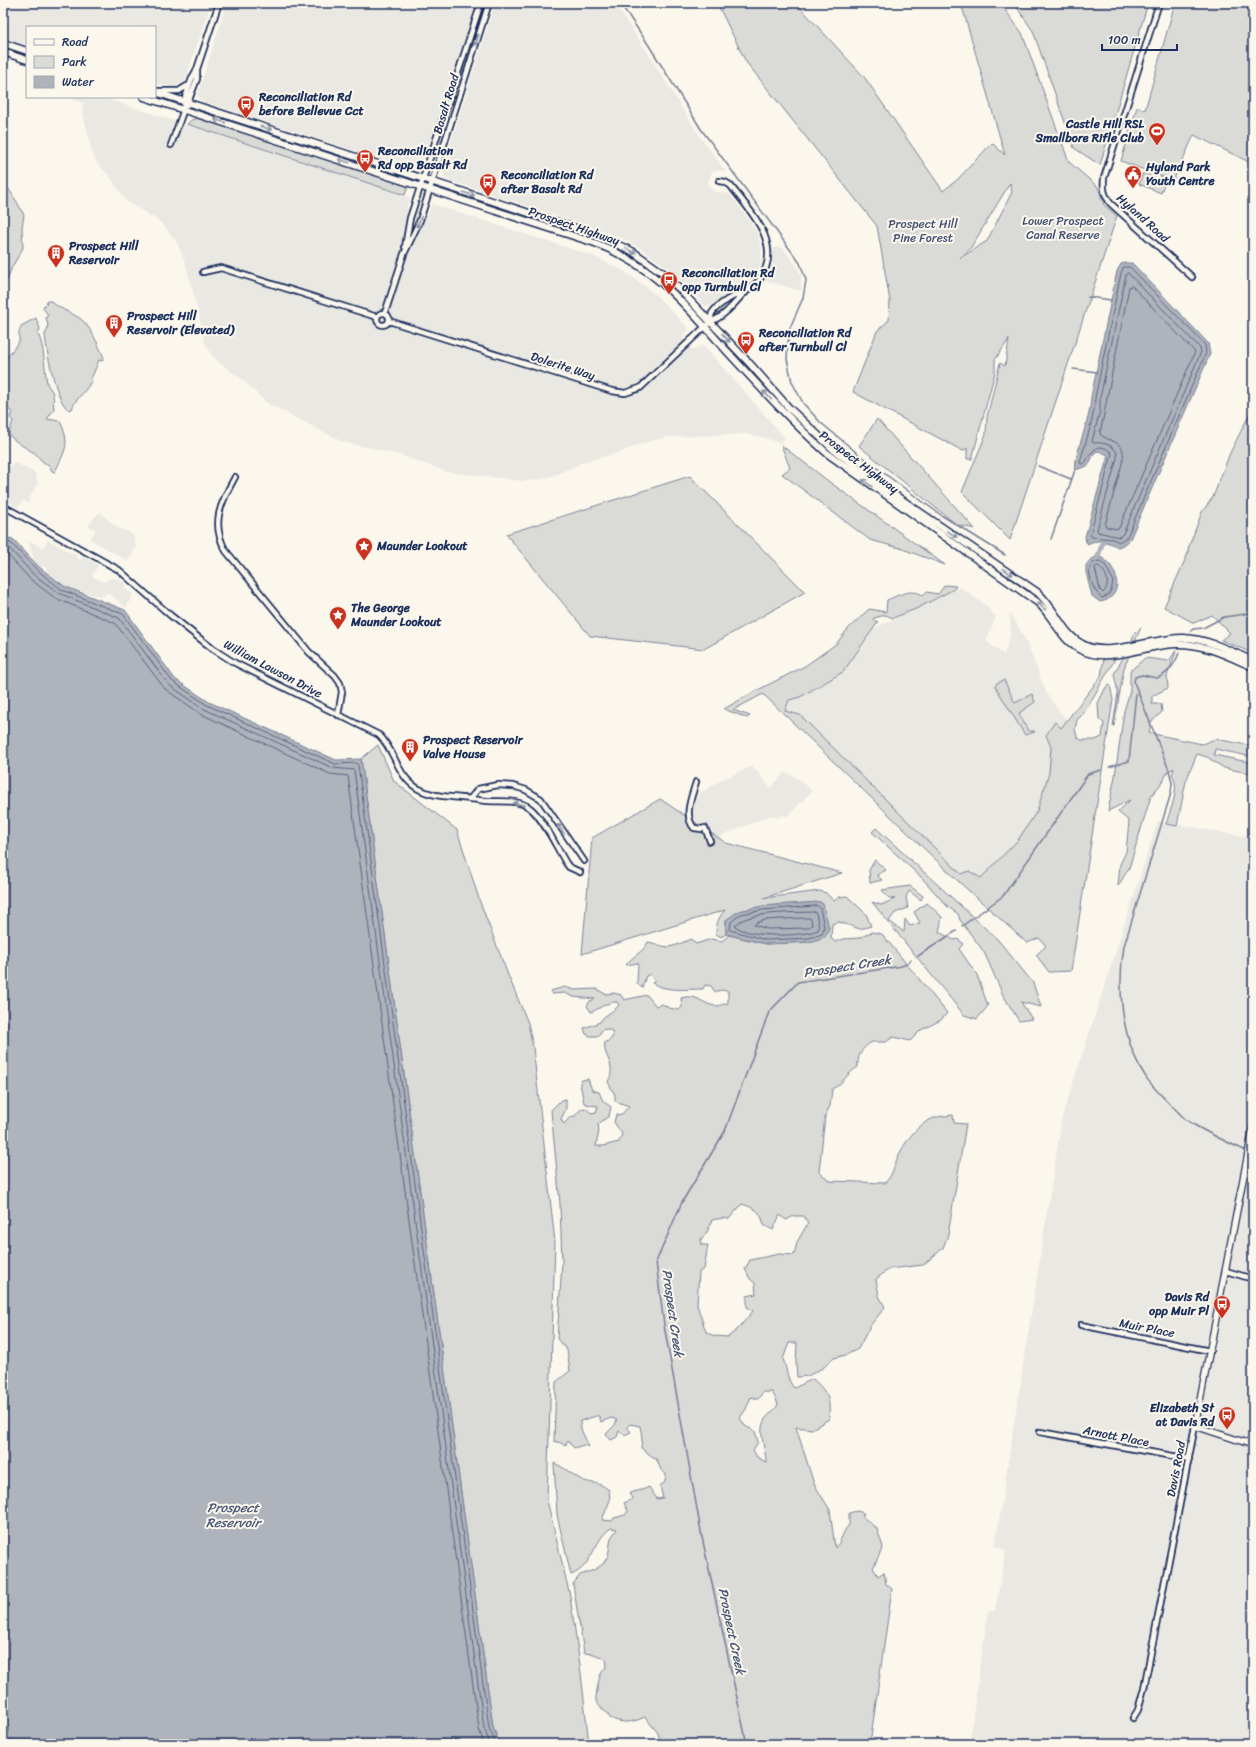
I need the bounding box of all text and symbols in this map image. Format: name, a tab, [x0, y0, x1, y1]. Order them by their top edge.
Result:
legend	[26, 26, 156, 98]
scale bar	[1102, 26, 1177, 52]
text: 100 m	[1108, 29, 1141, 51]
text: Road	[62, 31, 89, 53]
one-way arrow	[473, 33, 480, 46]
text: Park	[62, 51, 87, 73]
street label: Basalt Road	[426, 69, 466, 137]
text: Water	[62, 71, 95, 93]
place label: Reconciliation Rd before Bellevue Cct	[258, 86, 364, 122]
bus stop icon: Reconciliation Rd before Bellevue Cct	[236, 94, 256, 119]
place label: Castle Hill RSL Smallbore Rifle Club	[1035, 113, 1145, 149]
one-way arrow	[214, 117, 226, 125]
sports icon: Castle Hill RSL Smallbore Rifle Club	[1147, 121, 1167, 146]
one-way arrow	[259, 125, 272, 132]
place label: Reconciliation Rd opp Basalt Rd	[377, 140, 468, 176]
bus stop icon: Reconciliation Rd opp Basalt Rd	[355, 148, 375, 173]
place label: Hyland Park Youth Centre	[1145, 156, 1215, 192]
one-way arrow	[338, 157, 350, 165]
place label: Reconciliation Rd after Basalt Rd	[500, 164, 595, 200]
public building icon: Hyland Park Youth Centre	[1123, 164, 1143, 189]
bus stop icon: Reconciliation Rd after Basalt Rd	[478, 172, 498, 197]
street label: Hyland Road	[1111, 188, 1175, 249]
one-way arrow	[463, 191, 476, 198]
street label: Prospect Highway	[525, 200, 623, 252]
park label: Lower Prospect Canal Reserve	[1022, 210, 1104, 246]
park label: Prospect Hill Pine Forest	[888, 213, 958, 249]
one-way arrow	[414, 216, 422, 228]
place label: Prospect Hill Reservoir	[68, 235, 139, 271]
building icon: Prospect Hill Reservoir	[46, 243, 66, 268]
one-way arrow	[625, 247, 637, 255]
place label: Reconciliation Rd opp Turnbull Cl	[681, 262, 776, 298]
bus stop icon: Reconciliation Rd opp Turnbull Cl	[659, 270, 679, 295]
place label: Prospect Hill Reservoir (Elevated)	[126, 305, 235, 341]
building icon: Prospect Hill Reservoir (Elevated)	[104, 313, 124, 338]
place label: Reconciliation Rd after Turnbull Cl	[758, 322, 853, 358]
bus stop icon: Reconciliation Rd after Turnbull Cl	[736, 330, 756, 355]
one-way arrow	[721, 333, 731, 343]
street label: Dolerite Way	[528, 345, 599, 387]
one-way arrow	[762, 390, 772, 400]
street label: Prospect Highway	[814, 425, 904, 500]
one-way arrow	[862, 479, 873, 487]
one-way arrow	[946, 531, 958, 539]
place label: Maunder Lookout	[376, 535, 468, 557]
place icon: Maunder Lookout	[354, 536, 374, 561]
one-way arrow	[1002, 568, 1013, 576]
place label: The George Maunder Lookout	[350, 597, 442, 633]
one-way arrow	[1036, 601, 1046, 610]
place icon: The George Maunder Lookout	[328, 605, 348, 630]
street label: William Lawson Drive	[220, 634, 326, 704]
place label: Prospect Reservoir Valve House	[423, 729, 524, 765]
building icon: Prospect Reservoir Valve House	[400, 737, 420, 762]
one-way arrow	[512, 799, 525, 807]
one-way arrow	[557, 824, 565, 835]
water label: Prospect Creek	[802, 947, 894, 984]
water label: Prospect Creek	[655, 1268, 691, 1360]
place label: Davis Rd opp Muir Pl	[1149, 1286, 1211, 1322]
bus stop icon: Davis Rd opp Muir Pl	[1212, 1294, 1232, 1319]
street label: Muir Place	[1117, 1312, 1177, 1344]
place label: Elizabeth St at Davis Rd	[1150, 1397, 1216, 1433]
bus stop icon: Elizabeth St at Davis Rd	[1217, 1405, 1237, 1430]
street label: Arnott Place	[1080, 1419, 1151, 1453]
street label: Davis Road	[1160, 1439, 1192, 1499]
water label: Prospect Reservoir	[206, 1496, 263, 1534]
water label: Prospect Creek	[712, 1585, 753, 1679]

